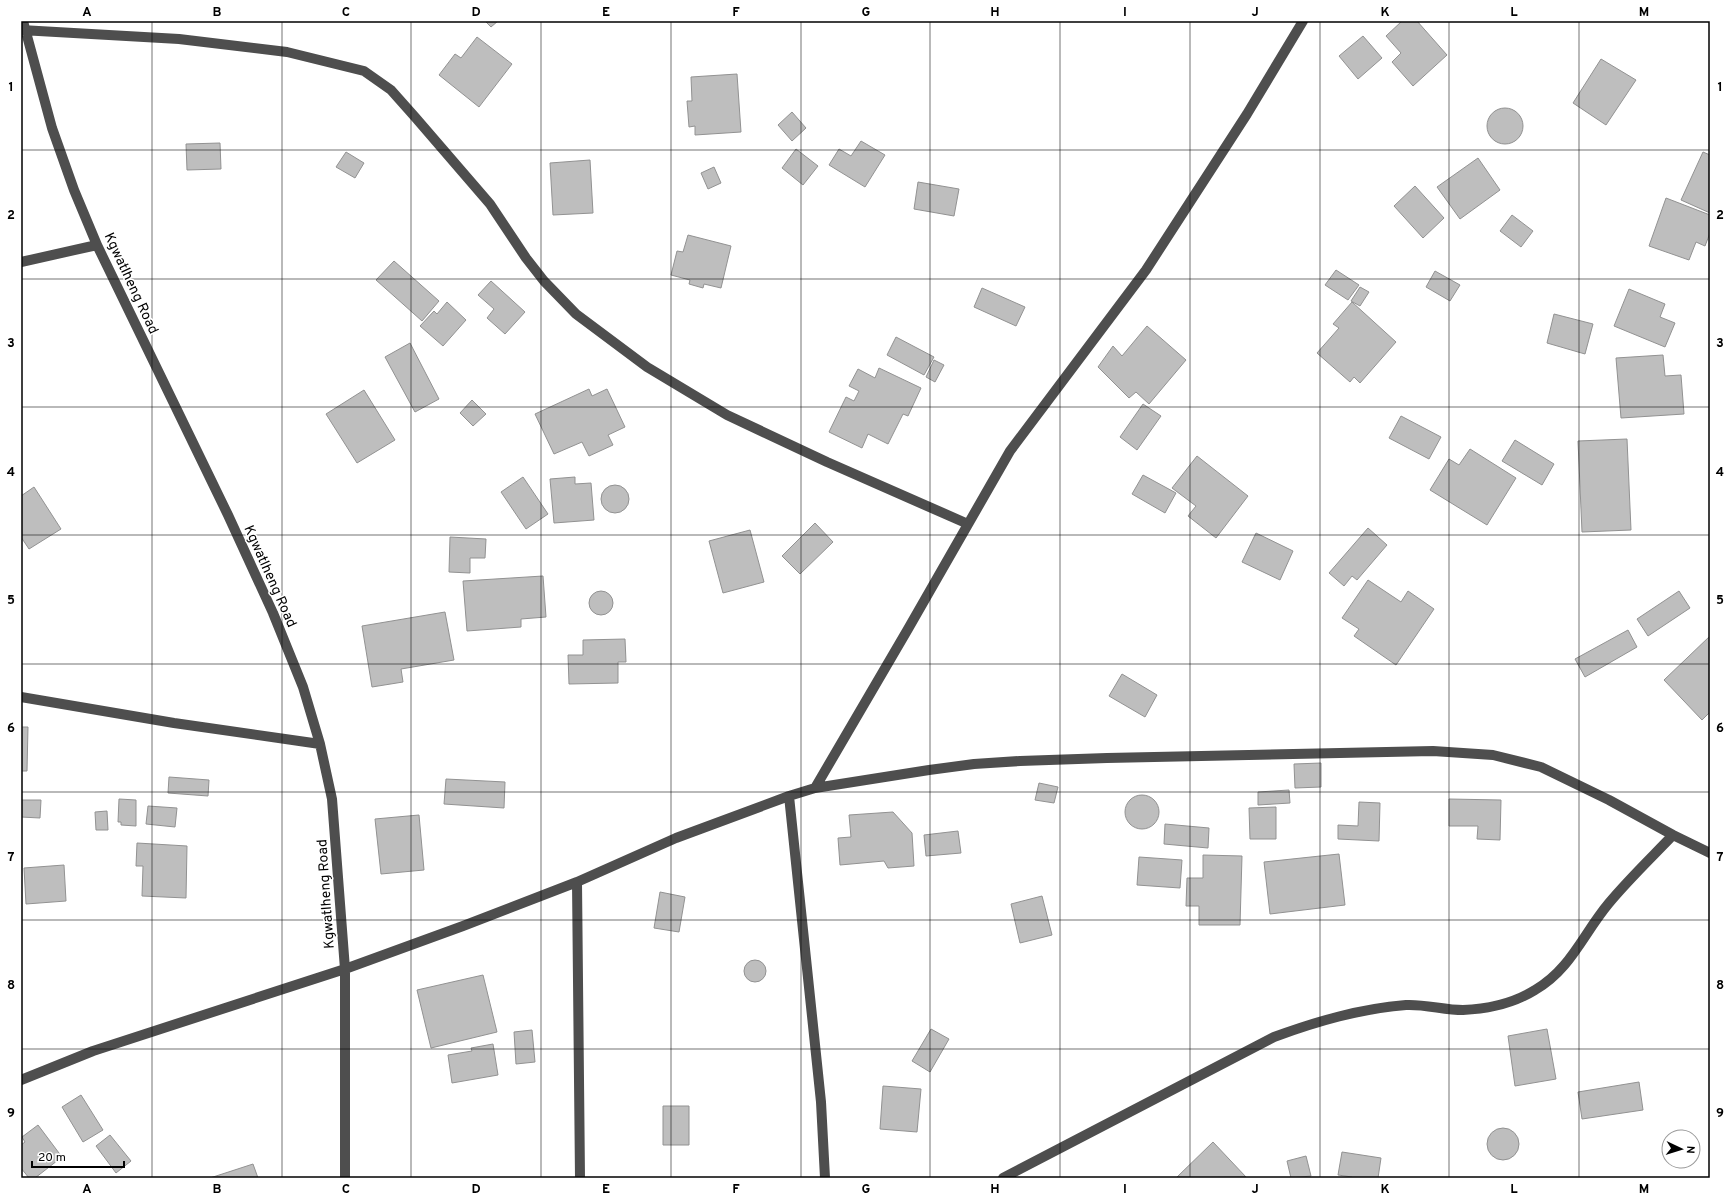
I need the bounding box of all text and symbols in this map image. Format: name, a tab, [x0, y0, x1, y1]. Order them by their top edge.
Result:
text: A	[82, 5, 92, 21]
text: B	[213, 5, 222, 21]
text: C	[342, 5, 350, 21]
text: D	[471, 5, 481, 21]
text: E	[602, 5, 610, 21]
text: F	[732, 5, 740, 21]
text: G	[862, 5, 871, 21]
text: H	[990, 5, 1000, 21]
text: I	[1123, 5, 1127, 21]
text: J	[1251, 5, 1259, 21]
text: K	[1380, 5, 1390, 21]
text: L	[1510, 5, 1518, 21]
text: M	[1639, 5, 1649, 21]
text: 1	[8, 80, 14, 96]
text: 1	[1717, 80, 1723, 96]
text: 2	[7, 208, 15, 224]
text: 2	[1716, 208, 1724, 224]
street label: Kgwatlheng Road	[100, 230, 162, 337]
text: 3	[7, 336, 15, 352]
text: 3	[1716, 336, 1724, 352]
text: 4	[7, 465, 15, 481]
text: 4	[1716, 465, 1724, 481]
street label: Kgwatlheng Road	[240, 523, 300, 630]
text: 5	[7, 593, 15, 609]
text: 5	[1716, 593, 1724, 609]
text: 6	[7, 721, 15, 737]
text: 6	[1716, 721, 1724, 737]
street label: Kgwatlheng Road	[314, 838, 339, 949]
text: 7	[8, 850, 15, 866]
text: 7	[1717, 850, 1724, 866]
text: 8	[7, 978, 15, 994]
text: 8	[1716, 978, 1724, 994]
text: 9	[7, 1106, 15, 1122]
text: 9	[1716, 1106, 1724, 1122]
north arrow	[1661, 1129, 1701, 1169]
scale bar	[32, 1143, 124, 1169]
text: N	[1683, 1145, 1697, 1154]
text: 20 m	[38, 1150, 66, 1166]
text: A	[82, 1182, 92, 1198]
text: B	[213, 1182, 222, 1198]
text: C	[342, 1182, 350, 1198]
text: D	[471, 1182, 481, 1198]
text: E	[602, 1182, 610, 1198]
text: F	[732, 1182, 740, 1198]
text: G	[862, 1182, 871, 1198]
text: H	[990, 1182, 1000, 1198]
text: I	[1123, 1182, 1127, 1198]
text: J	[1251, 1182, 1259, 1198]
text: K	[1380, 1182, 1390, 1198]
text: L	[1510, 1182, 1518, 1198]
text: M	[1639, 1182, 1649, 1198]

